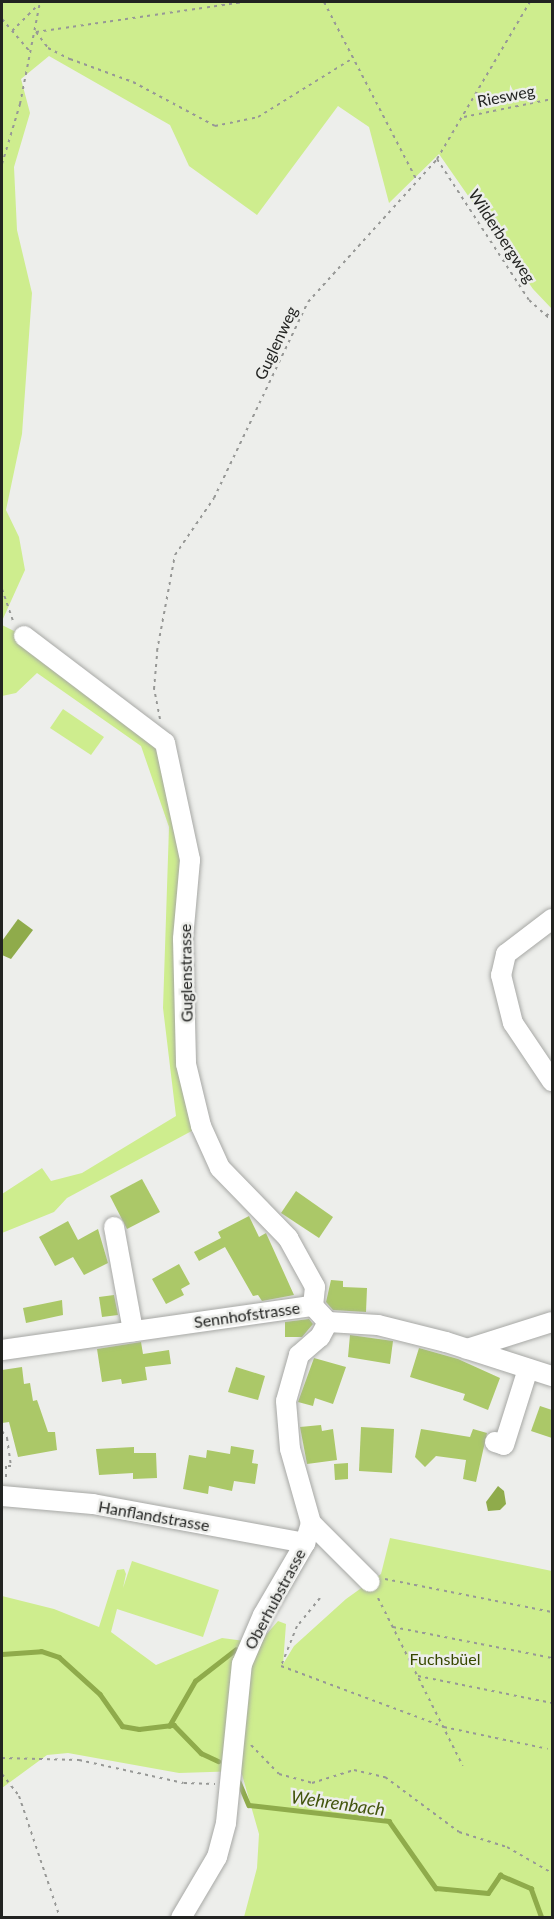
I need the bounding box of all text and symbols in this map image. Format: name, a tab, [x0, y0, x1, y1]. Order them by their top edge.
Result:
street label: Riesweg	[476, 81, 536, 111]
street label: Wilderbergweg	[465, 186, 539, 286]
street label: Guglenweg	[251, 303, 301, 383]
street label: Guglenstrasse	[176, 924, 196, 1022]
street label: Sennhofstrasse	[193, 1298, 301, 1332]
street label: Hanflandstrasse	[97, 1497, 211, 1535]
street label: Oberhubstrasse	[240, 1545, 310, 1653]
park label: Fuchsbüel	[410, 1649, 480, 1669]
water label: Wehrenbach	[290, 1786, 386, 1820]

